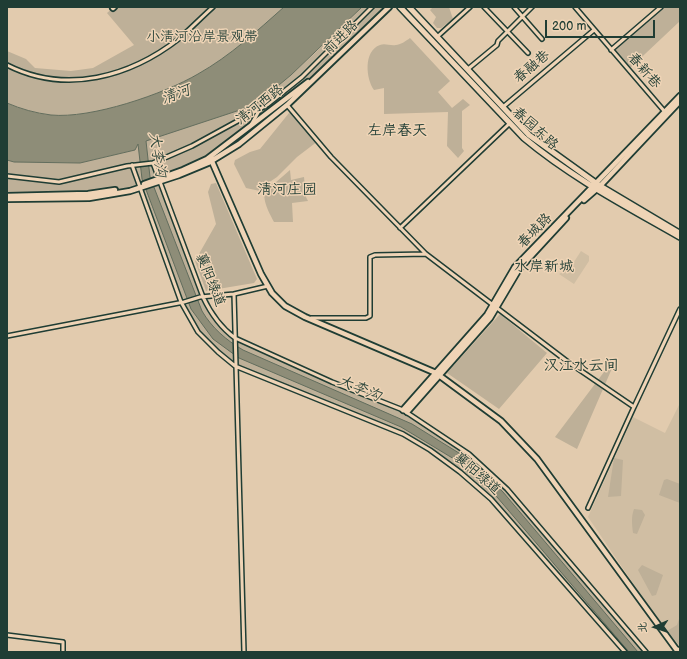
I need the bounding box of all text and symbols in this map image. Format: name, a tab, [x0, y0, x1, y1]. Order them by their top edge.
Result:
scale bar	[547, 12, 657, 38]
street label: 前进路	[320, 17, 362, 59]
text: 200 m	[552, 19, 586, 34]
park label: 小清河沿岸景观带	[146, 29, 258, 45]
street label: 春融巷	[511, 47, 553, 87]
street label: 春新巷	[624, 50, 664, 92]
water label: 清河	[159, 81, 193, 109]
street label: 清河西路	[233, 81, 287, 129]
street label: 春园东路	[509, 104, 561, 154]
district label: 左岸春天	[367, 122, 427, 140]
water label: 大李沟	[145, 131, 169, 179]
district label: 清河庄园	[257, 181, 317, 199]
street label: 春城路	[514, 210, 556, 252]
street label: 襄阳绿道	[192, 251, 228, 309]
district label: 水岸新城	[514, 258, 574, 276]
district label: 汉江水云间	[544, 357, 618, 375]
water label: 大李沟	[335, 372, 383, 406]
street label: 襄阳绿道	[450, 449, 504, 499]
north arrow	[635, 607, 675, 647]
text: 北	[636, 622, 649, 633]

